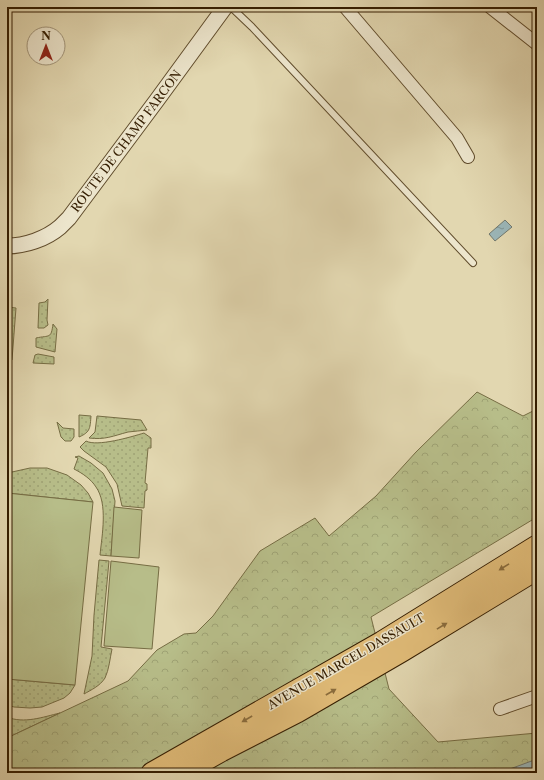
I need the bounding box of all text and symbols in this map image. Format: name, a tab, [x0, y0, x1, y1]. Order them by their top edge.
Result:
north arrow	[26, 26, 66, 66]
text: N	[41, 29, 51, 43]
street label: ROUTE DE CHAMP FARCON	[68, 67, 185, 215]
one-way arrow	[499, 563, 509, 571]
street label: AVENUE MARCEL DASSAULT	[264, 610, 427, 713]
one-way arrow	[436, 623, 448, 630]
one-way arrow	[325, 689, 337, 696]
one-way arrow	[241, 715, 253, 722]

